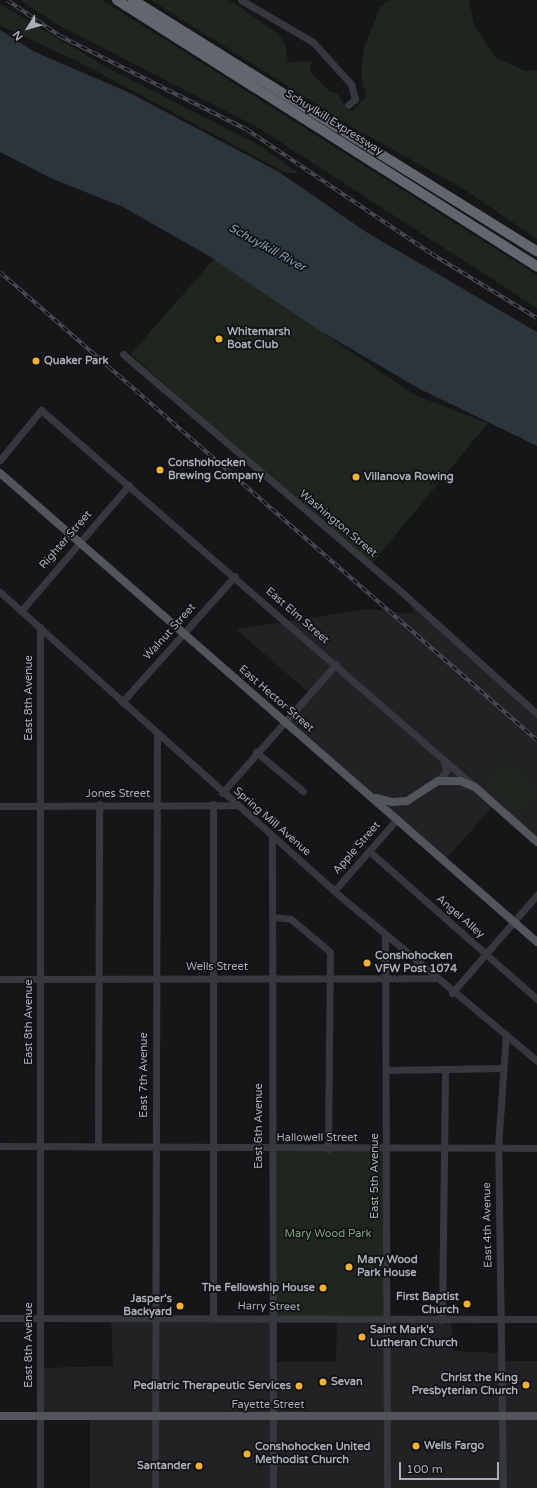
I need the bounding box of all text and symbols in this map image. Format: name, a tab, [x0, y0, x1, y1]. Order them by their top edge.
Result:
north arrow	[8, 8, 48, 48]
text: N	[10, 28, 26, 43]
street label: Schuylkill Expressway	[283, 87, 385, 159]
water label: Schuylkill River	[226, 221, 308, 275]
place label: Whitemarsh Boat Club	[227, 326, 290, 352]
marker: Whitemarsh Boat Club	[214, 334, 224, 344]
place label: Quaker Park	[44, 354, 108, 368]
marker: Quaker Park	[31, 356, 41, 366]
place label: Conshohocken Brewing Company	[168, 457, 264, 483]
marker: Conshohocken Brewing Company	[155, 465, 165, 475]
place label: Villanova Rowing	[364, 470, 454, 484]
marker: Villanova Rowing	[351, 472, 361, 482]
street label: Washington Street	[297, 488, 379, 560]
street label: Righter Street	[37, 508, 95, 572]
street label: East Elm Street	[263, 585, 331, 647]
street label: Walnut Street	[141, 601, 199, 663]
street label: East 8th Avenue	[22, 655, 36, 741]
street label: East Hector Street	[236, 663, 316, 735]
street label: Spring Mill Avenue	[231, 785, 313, 859]
street label: Jones Street	[86, 787, 150, 801]
street label: Apple Street	[331, 819, 383, 877]
street label: Angel Alley	[433, 893, 487, 941]
place label: Conshohocken VFW Post 1074	[375, 950, 457, 976]
marker: Conshohocken VFW Post 1074	[362, 958, 372, 968]
street label: Wells Street	[186, 960, 248, 974]
street label: East 8th Avenue	[22, 979, 36, 1065]
street label: East 7th Avenue	[137, 1032, 151, 1118]
street label: East 6th Avenue	[252, 1083, 266, 1169]
street label: Hallowell Street	[276, 1131, 358, 1145]
street label: East 5th Avenue	[368, 1133, 382, 1219]
street label: East 4th Avenue	[481, 1182, 495, 1268]
park label: Mary Wood Park	[284, 1227, 372, 1241]
place label: Mary Wood Park House	[357, 1254, 418, 1280]
marker: Mary Wood Park House	[344, 1262, 354, 1272]
place label: The Fellowship House	[202, 1281, 315, 1295]
marker: The Fellowship House	[318, 1283, 328, 1293]
place label: First Baptist Church	[396, 1291, 459, 1317]
place label: Jasper's Backyard	[123, 1293, 172, 1319]
marker: First Baptist Church	[462, 1299, 472, 1309]
street label: Harry Street	[237, 1300, 301, 1314]
marker: Jasper's Backyard	[175, 1301, 185, 1311]
street label: East 8th Avenue	[22, 1302, 36, 1388]
place label: Saint Mark's Lutheran Church	[370, 1324, 458, 1350]
marker: Saint Mark's Lutheran Church	[357, 1332, 367, 1342]
place label: Christ the King Presbyterian Church	[411, 1372, 518, 1398]
place label: Sevan	[331, 1375, 363, 1389]
marker: Sevan	[318, 1377, 328, 1387]
place label: Pediatric Therapeutic Services	[133, 1379, 291, 1393]
marker: Christ the King Presbyterian Church	[521, 1380, 531, 1390]
marker: Pediatric Therapeutic Services	[294, 1381, 304, 1391]
street label: Fayette Street	[232, 1398, 304, 1412]
place label: Wells Fargo	[424, 1439, 484, 1453]
place label: Conshohocken United Methodist Church	[255, 1441, 370, 1467]
marker: Wells Fargo	[411, 1441, 421, 1451]
marker: Conshohocken United Methodist Church	[242, 1449, 252, 1459]
scale bar	[401, 1454, 501, 1480]
place label: Santander	[137, 1459, 191, 1473]
marker: Santander	[194, 1461, 204, 1471]
text: 100 m	[406, 1462, 443, 1476]

